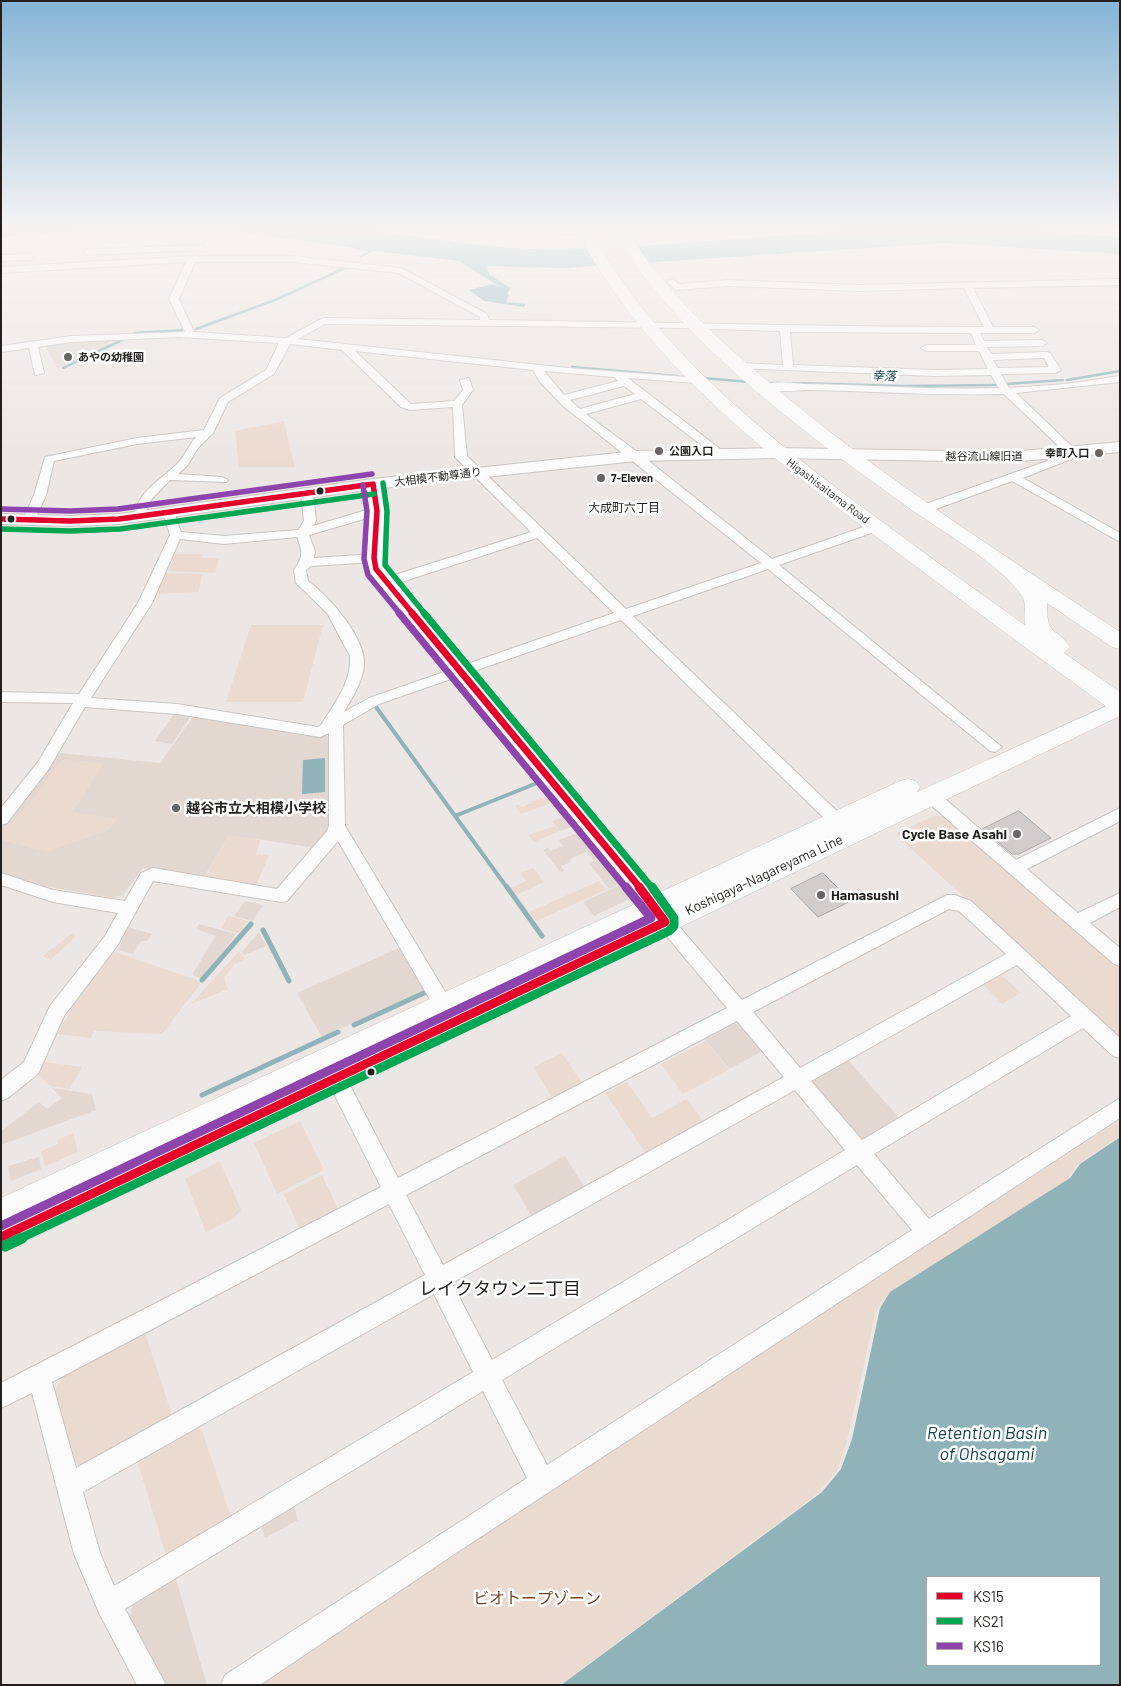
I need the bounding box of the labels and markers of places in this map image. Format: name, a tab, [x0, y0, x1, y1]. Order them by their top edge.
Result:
place label: あやの幼稚園	[78, 350, 144, 364]
marker: あやの幼稚園	[62, 351, 74, 363]
place label: 公園入口	[669, 444, 713, 458]
marker: 公園入口	[653, 445, 665, 457]
place label: 幸町入口	[1045, 446, 1089, 460]
marker: 幸町入口	[1093, 447, 1105, 459]
place label: 7-Eleven	[611, 471, 653, 485]
marker: 7-Eleven	[595, 472, 607, 484]
unlabelled marker	[315, 486, 325, 496]
unlabelled marker	[6, 514, 16, 524]
place label: 越谷市立大相模小学校	[186, 800, 326, 816]
marker: 越谷市立大相模小学校	[170, 802, 182, 814]
place label: Cycle Base Asahi	[902, 826, 1007, 842]
marker: Cycle Base Asahi	[1011, 828, 1023, 840]
place label: Hamasushi	[831, 887, 899, 903]
marker: Hamasushi	[815, 889, 827, 901]
unlabelled marker	[366, 1067, 376, 1077]

